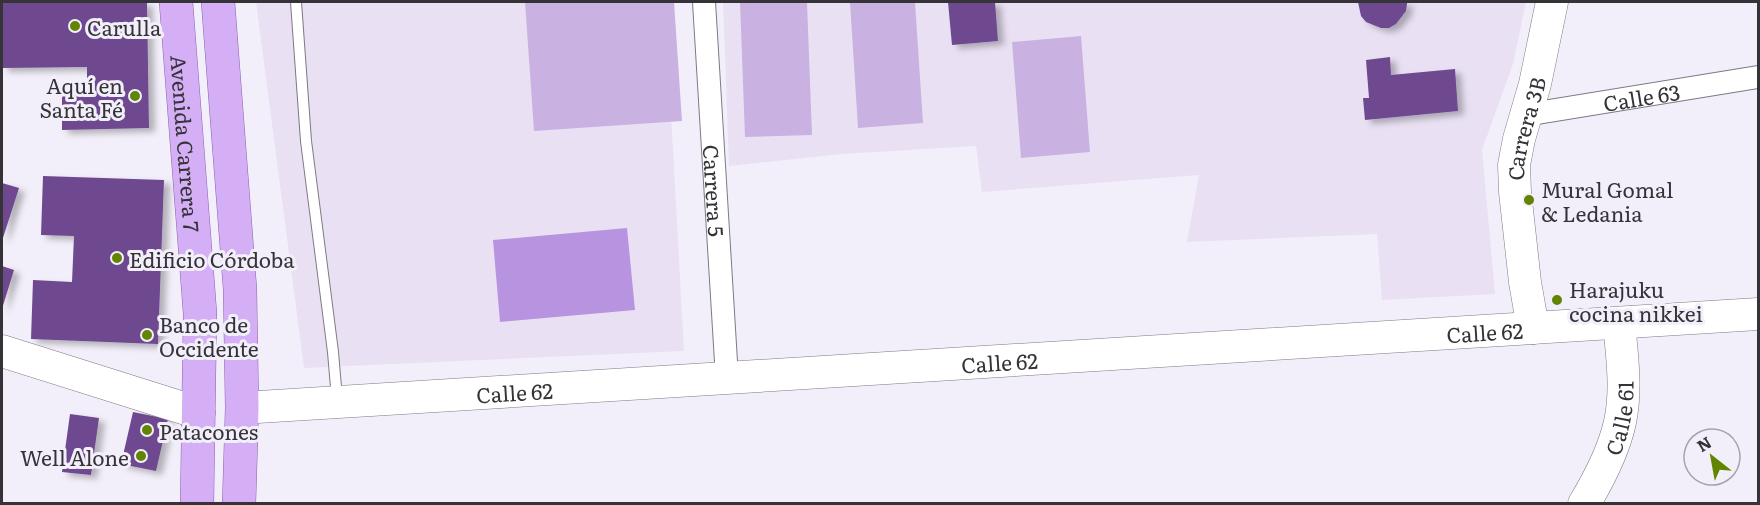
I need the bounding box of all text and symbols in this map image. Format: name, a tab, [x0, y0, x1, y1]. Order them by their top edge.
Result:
place label: Carulla	[87, 11, 162, 42]
marker: Carulla	[68, 19, 82, 33]
street label: Avenida Carrera 7	[165, 54, 209, 234]
place label: Aquí en Santa Fé	[40, 69, 123, 124]
street label: Carrera 3B	[1499, 74, 1552, 181]
street label: Calle 63	[1601, 74, 1682, 118]
marker: Aquí en Santa Fé	[128, 89, 142, 103]
street label: Carrera 5	[697, 144, 734, 238]
place label: Mural Gomal & Ledania	[1541, 173, 1673, 228]
marker: Mural Gomal & Ledania	[1522, 193, 1536, 207]
place label: Edificio Córdoba	[129, 243, 295, 274]
marker: Edificio Córdoba	[110, 251, 124, 265]
place label: Harajuku cocina nikkei	[1569, 273, 1703, 328]
marker: Harajuku cocina nikkei	[1550, 293, 1564, 307]
place label: Banco de Occidente	[159, 308, 259, 363]
street label: Calle 62	[1445, 313, 1524, 349]
marker: Banco de Occidente	[140, 328, 154, 342]
street label: Calle 62	[960, 343, 1039, 379]
street label: Calle 62	[475, 373, 554, 409]
street label: Calle 61	[1596, 380, 1639, 459]
place label: Patacones	[159, 415, 258, 446]
marker: Patacones	[140, 423, 154, 437]
north arrow	[1682, 427, 1742, 487]
text: N	[1692, 430, 1716, 457]
place label: Well Alone	[20, 441, 129, 472]
marker: Well Alone	[134, 449, 148, 463]

